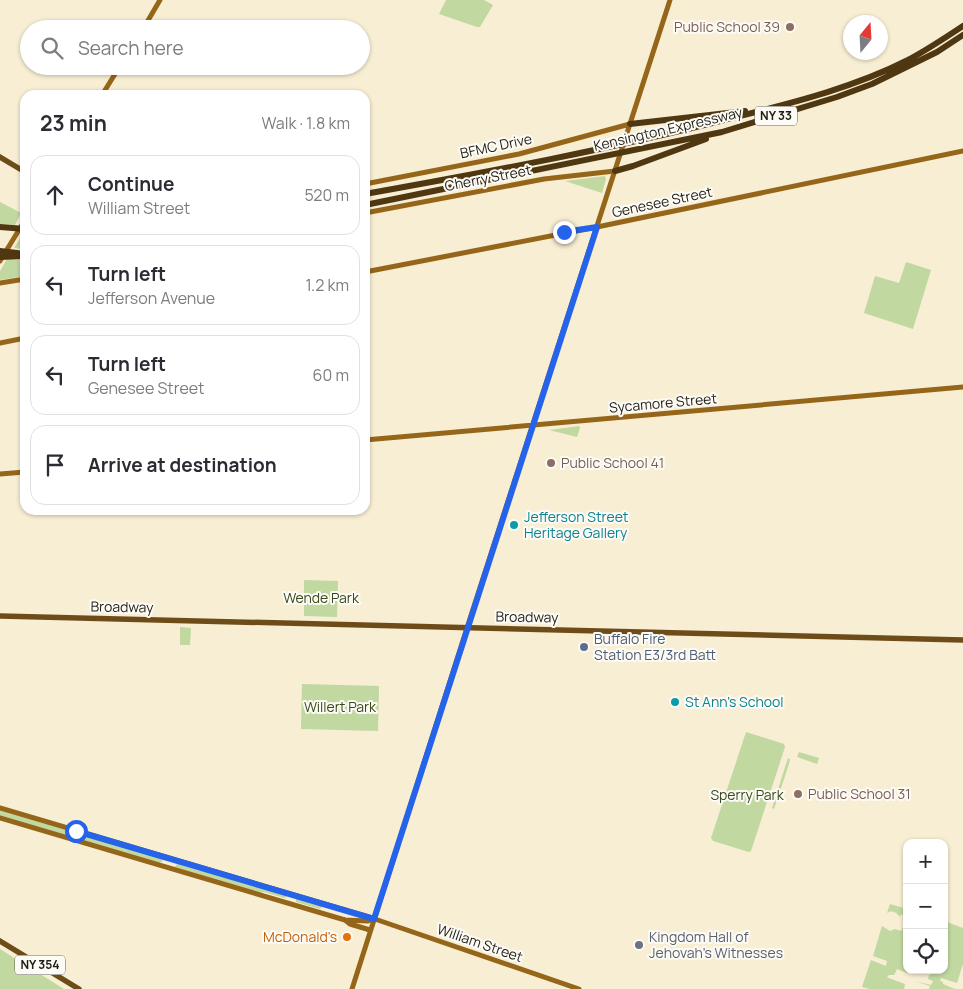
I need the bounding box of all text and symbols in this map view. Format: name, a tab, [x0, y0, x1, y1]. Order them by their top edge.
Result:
north arrow	[843, 15, 888, 60]
place label: Public School 39	[674, 17, 780, 36]
search box	[20, 20, 370, 75]
marker: Public School 39	[784, 21, 796, 33]
icon: search	[38, 34, 66, 62]
text: Search here	[78, 35, 184, 61]
street label: Kensington Expressway	[592, 102, 745, 155]
road number: NY 33	[755, 106, 797, 125]
text: 23 min	[40, 109, 107, 137]
text: Walk · 1.8 km	[262, 112, 350, 134]
street label: BFMC Drive	[458, 129, 534, 162]
street label: Cherry Street	[443, 160, 533, 195]
text: Continue	[88, 171, 174, 197]
icon: ahead	[41, 181, 69, 209]
street label: Genesee Street	[610, 182, 714, 221]
text: 520 m	[305, 184, 349, 206]
text: William Street	[88, 197, 190, 219]
route end	[553, 221, 576, 244]
text: Turn left	[88, 261, 166, 287]
icon: left	[41, 271, 69, 299]
text: 1.2 km	[306, 274, 349, 296]
text: Jefferson Avenue	[88, 287, 215, 309]
text: Turn left	[88, 351, 166, 377]
icon: left	[41, 361, 69, 389]
text: 60 m	[313, 364, 349, 386]
text: Genesee Street	[88, 377, 205, 399]
street label: Sycamore Street	[608, 388, 718, 417]
icon: arrive	[41, 451, 69, 479]
text: Arrive at destination	[88, 452, 277, 478]
place label: Public School 41	[561, 453, 664, 472]
marker: Public School 41	[545, 457, 557, 469]
place label: Jefferson Street Heritage Gallery	[524, 507, 629, 542]
marker: Jefferson Street Heritage Gallery	[508, 519, 520, 531]
park label: Wende Park	[283, 588, 360, 607]
street label: Broadway	[90, 596, 154, 617]
street label: Broadway	[495, 606, 559, 627]
place label: Buffalo Fire Station E3/3rd Batt	[594, 629, 716, 664]
marker: Buffalo Fire Station E3/3rd Batt	[578, 641, 590, 653]
place label: St Ann's School	[685, 692, 784, 711]
marker: St Ann's School	[669, 696, 681, 708]
park label: Willert Park	[304, 697, 377, 716]
place label: Public School 31	[808, 784, 911, 803]
park label: Sperry Park	[710, 785, 785, 804]
marker: Public School 31	[792, 788, 804, 800]
route start	[65, 820, 88, 843]
map controls	[903, 839, 948, 974]
button: +	[903, 839, 948, 884]
button: −	[903, 884, 948, 929]
street label: William Street	[435, 919, 526, 966]
place label: McDonald's	[263, 927, 337, 946]
place label: Kingdom Hall of Jehovah’s Witnesses	[649, 927, 783, 962]
button: locate	[903, 929, 948, 974]
marker: McDonald's	[341, 931, 353, 943]
marker: Kingdom Hall of Jehovah’s Witnesses	[633, 939, 645, 951]
road number: NY 354	[15, 956, 65, 974]

